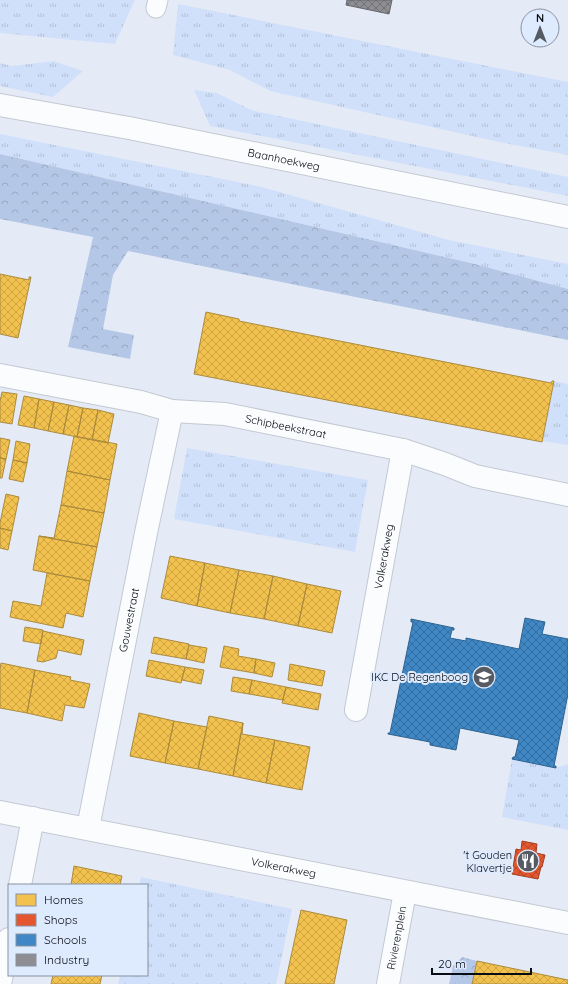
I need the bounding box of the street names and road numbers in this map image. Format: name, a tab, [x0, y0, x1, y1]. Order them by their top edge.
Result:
street label: Baanhoekweg	[246, 145, 321, 174]
street label: Schipbeekstraat	[244, 411, 328, 441]
street label: Volkerakweg	[371, 523, 397, 590]
street label: Gouwestraat	[116, 586, 142, 653]
street label: Volkerakweg	[250, 854, 317, 881]
street label: Rivierenplein	[384, 905, 409, 971]

